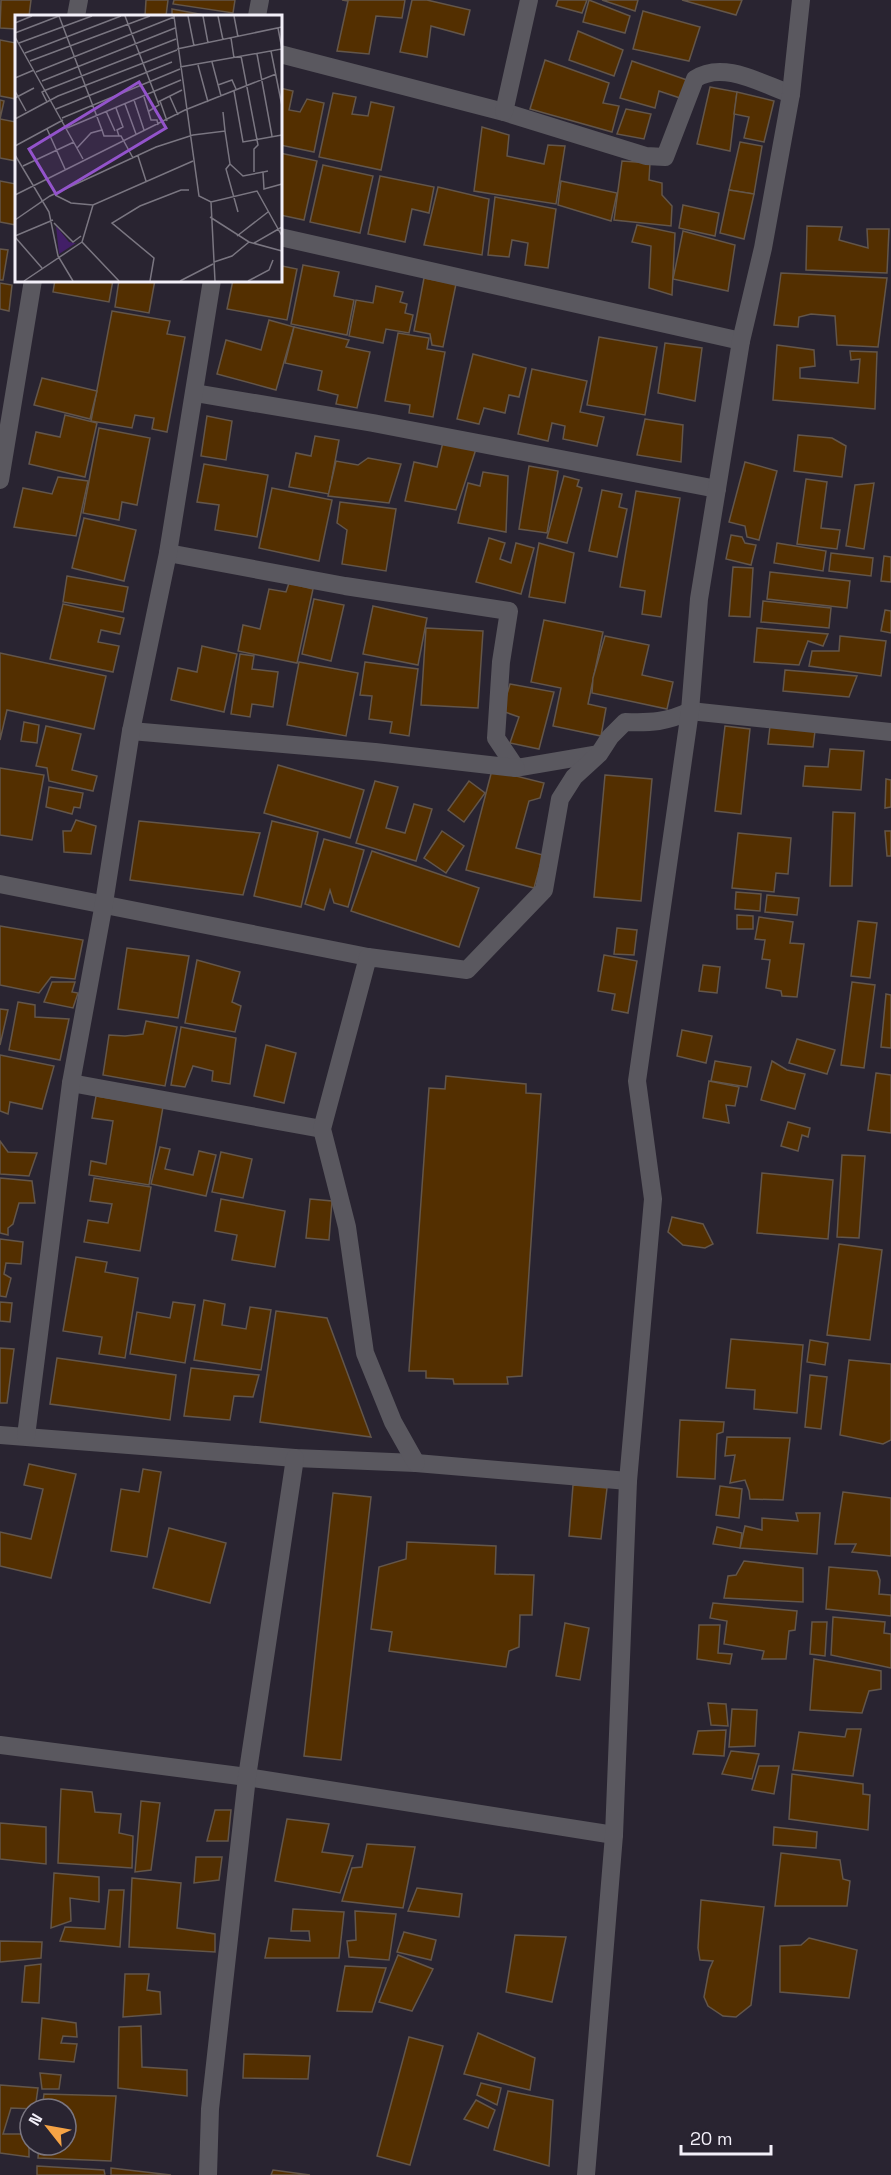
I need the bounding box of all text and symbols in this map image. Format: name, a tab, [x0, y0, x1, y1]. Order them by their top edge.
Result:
inset map	[15, 15, 282, 282]
north arrow	[18, 2097, 78, 2157]
text: N	[24, 2110, 47, 2130]
scale bar	[681, 2118, 771, 2156]
text: 20 m	[690, 2127, 733, 2150]

